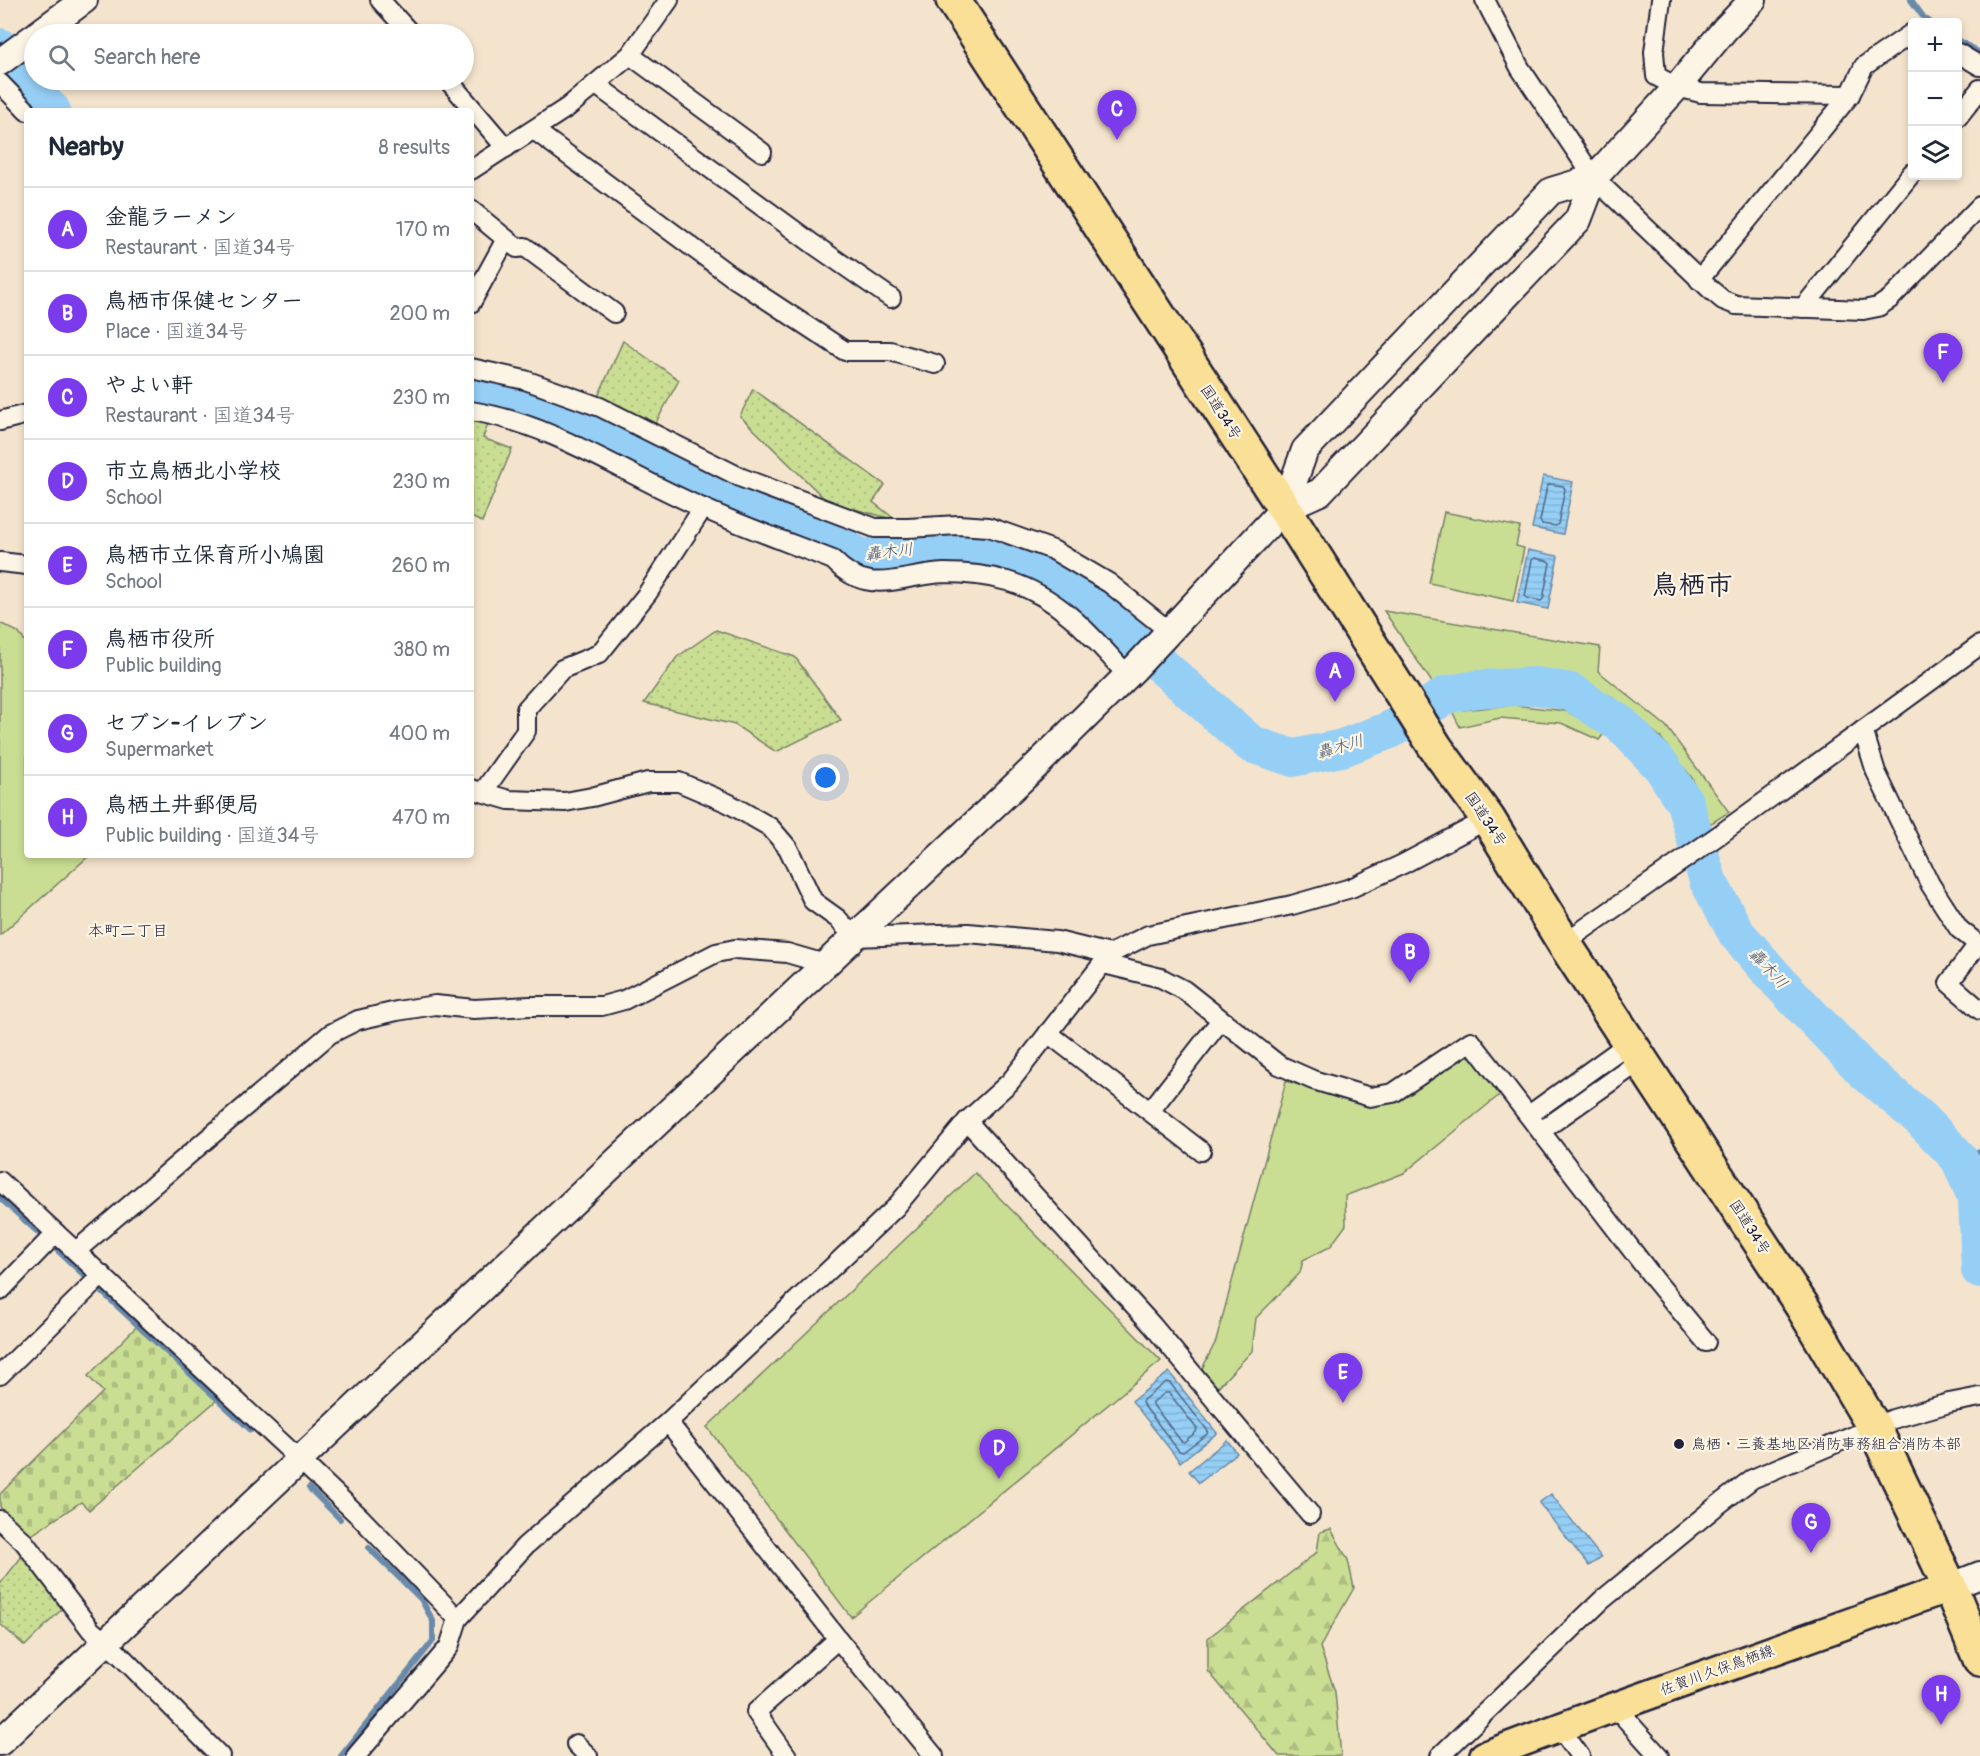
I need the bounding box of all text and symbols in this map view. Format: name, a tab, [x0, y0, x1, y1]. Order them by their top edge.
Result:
map controls	[1908, 18, 1962, 180]
button: +	[1908, 18, 1962, 72]
search box	[24, 24, 474, 90]
icon: search	[45, 41, 78, 74]
text: Search here	[93, 43, 200, 71]
button: −	[1908, 72, 1962, 126]
pin: C	[1098, 90, 1136, 140]
button: layers	[1908, 126, 1962, 180]
text: Nearby	[48, 131, 124, 163]
text: 8 results	[379, 135, 450, 160]
text: 金龍ラーメン	[105, 203, 237, 231]
text: A	[61, 217, 74, 242]
text: 170 m	[396, 217, 450, 242]
text: Restaurant · 国道34号	[105, 235, 295, 260]
text: 鳥栖市保健センター	[105, 287, 303, 315]
text: B	[62, 301, 73, 326]
text: 200 m	[389, 301, 450, 326]
text: Place · 国道34号	[105, 319, 248, 344]
pin: F	[1924, 334, 1962, 383]
text: やよい軒	[105, 371, 193, 399]
street label: 国道34号	[1196, 381, 1245, 443]
text: C	[61, 385, 74, 410]
text: 230 m	[393, 385, 450, 410]
text: Restaurant · 国道34号	[105, 403, 295, 428]
text: 市立鳥栖北小学校	[105, 457, 281, 485]
text: D	[61, 469, 74, 494]
text: 230 m	[393, 469, 450, 494]
text: School	[105, 485, 162, 510]
water label: 轟木川	[864, 539, 914, 565]
text: 鳥栖市立保育所小鳩園	[105, 541, 325, 569]
text: E	[62, 553, 73, 578]
text: 260 m	[391, 553, 450, 578]
text: School	[105, 569, 162, 594]
district label: 鳥栖市	[1652, 569, 1733, 602]
text: 鳥栖市役所	[105, 625, 215, 653]
text: F	[61, 637, 74, 662]
text: 380 m	[393, 637, 450, 662]
pin: A	[1316, 652, 1354, 702]
text: Public building	[105, 653, 221, 678]
text: セブン-イレブン	[105, 709, 268, 737]
text: G	[61, 721, 74, 746]
text: 400 m	[389, 721, 450, 746]
water label: 轟木川	[1314, 731, 1366, 763]
text: Supermarket	[105, 737, 214, 762]
your location	[811, 763, 840, 792]
street label: 国道34号	[1460, 788, 1511, 850]
text: 鳥栖土井郵便局	[105, 791, 259, 819]
text: H	[61, 805, 74, 830]
text: 470 m	[392, 805, 450, 830]
text: Public building · 国道34号	[105, 823, 319, 848]
district label: 本町二丁目	[88, 921, 168, 941]
pin: B	[1390, 934, 1430, 983]
water label: 轟木川	[1745, 944, 1792, 993]
street label: 国道34号	[1725, 1196, 1774, 1258]
pin: E	[1324, 1354, 1362, 1403]
pin: D	[980, 1430, 1018, 1479]
place label: 鳥栖・三養基地区消防事務組合消防本部	[1691, 1435, 1961, 1454]
marker: 鳥栖・三養基地区消防事務組合消防本部	[1672, 1437, 1686, 1451]
pin: G	[1792, 1504, 1830, 1553]
street label: 佐賀川久保鳥栖線	[1658, 1641, 1777, 1700]
pin: H	[1922, 1676, 1960, 1725]

